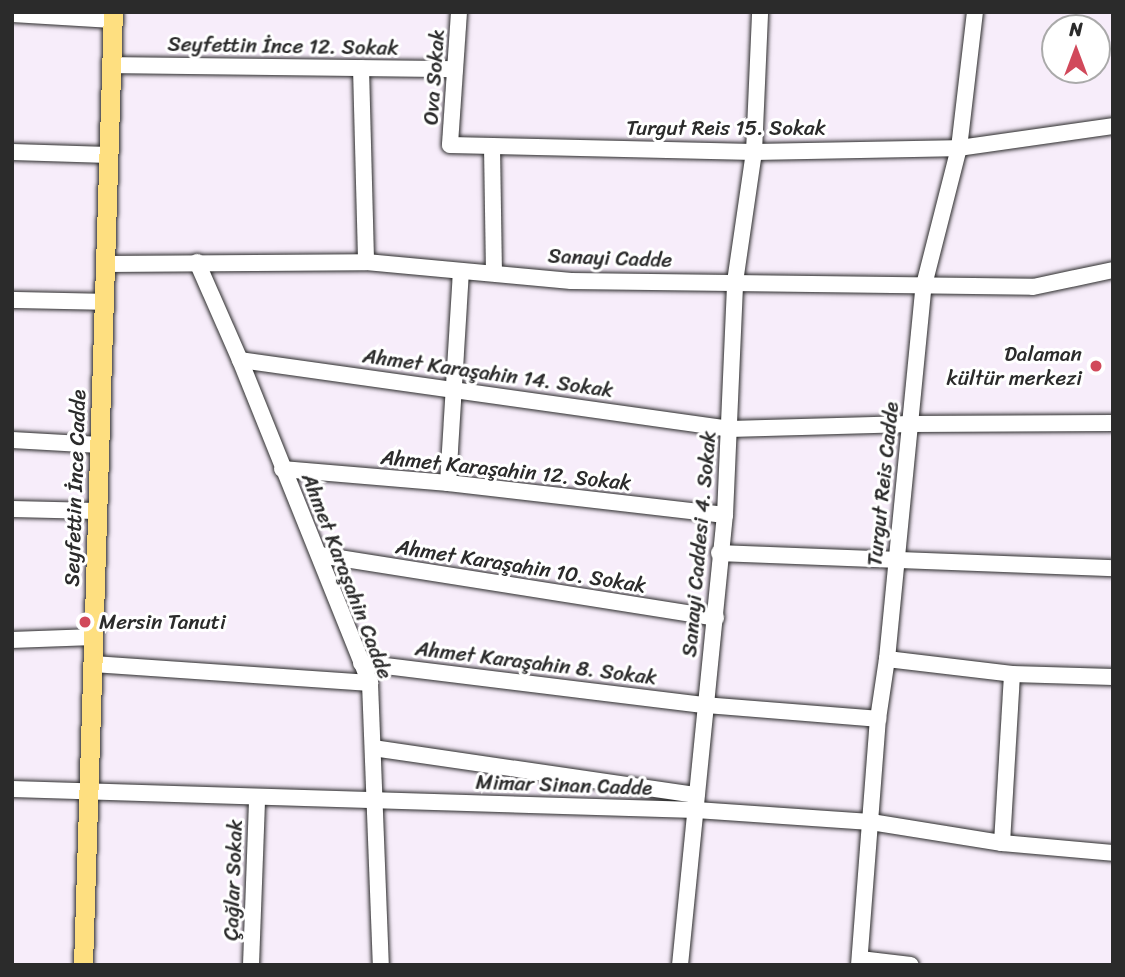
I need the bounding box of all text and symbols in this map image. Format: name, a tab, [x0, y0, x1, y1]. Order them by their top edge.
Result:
text: N	[1069, 13, 1083, 46]
north arrow	[1041, 14, 1111, 84]
street label: Ova Sokak	[418, 28, 450, 126]
street label: Seyfettin İnce 12. Sokak	[167, 31, 399, 61]
street label: Turgut Reis 15. Sokak	[626, 115, 826, 141]
street label: Sanayi Cadde	[547, 243, 673, 273]
place label: Dalaman kültür merkezi	[947, 341, 1082, 391]
street label: Ahmet Karaşahin 14. Sokak	[361, 343, 615, 403]
marker: Dalaman kültür merkezi	[1088, 358, 1104, 374]
street label: Seyfettin İnce Cadde	[59, 389, 91, 587]
street label: Turgut Reis Cadde	[862, 400, 904, 568]
street label: Sanayi Caddesi 4. Sokak	[677, 430, 721, 658]
street label: Ahmet Karaşahin 12. Sokak	[380, 444, 632, 496]
street label: Ahmet Karaşahin Cadde	[296, 469, 398, 683]
street label: Ahmet Karaşahin 10. Sokak	[394, 534, 648, 598]
place label: Mersin Tanuti	[99, 609, 226, 635]
marker: Mersin Tanuti	[77, 614, 93, 630]
street label: Ahmet Karaşahin 8. Sokak	[414, 636, 658, 690]
street label: Mimar Sinan Cadde	[475, 769, 653, 801]
street label: Çağlar Sokak	[218, 819, 248, 941]

